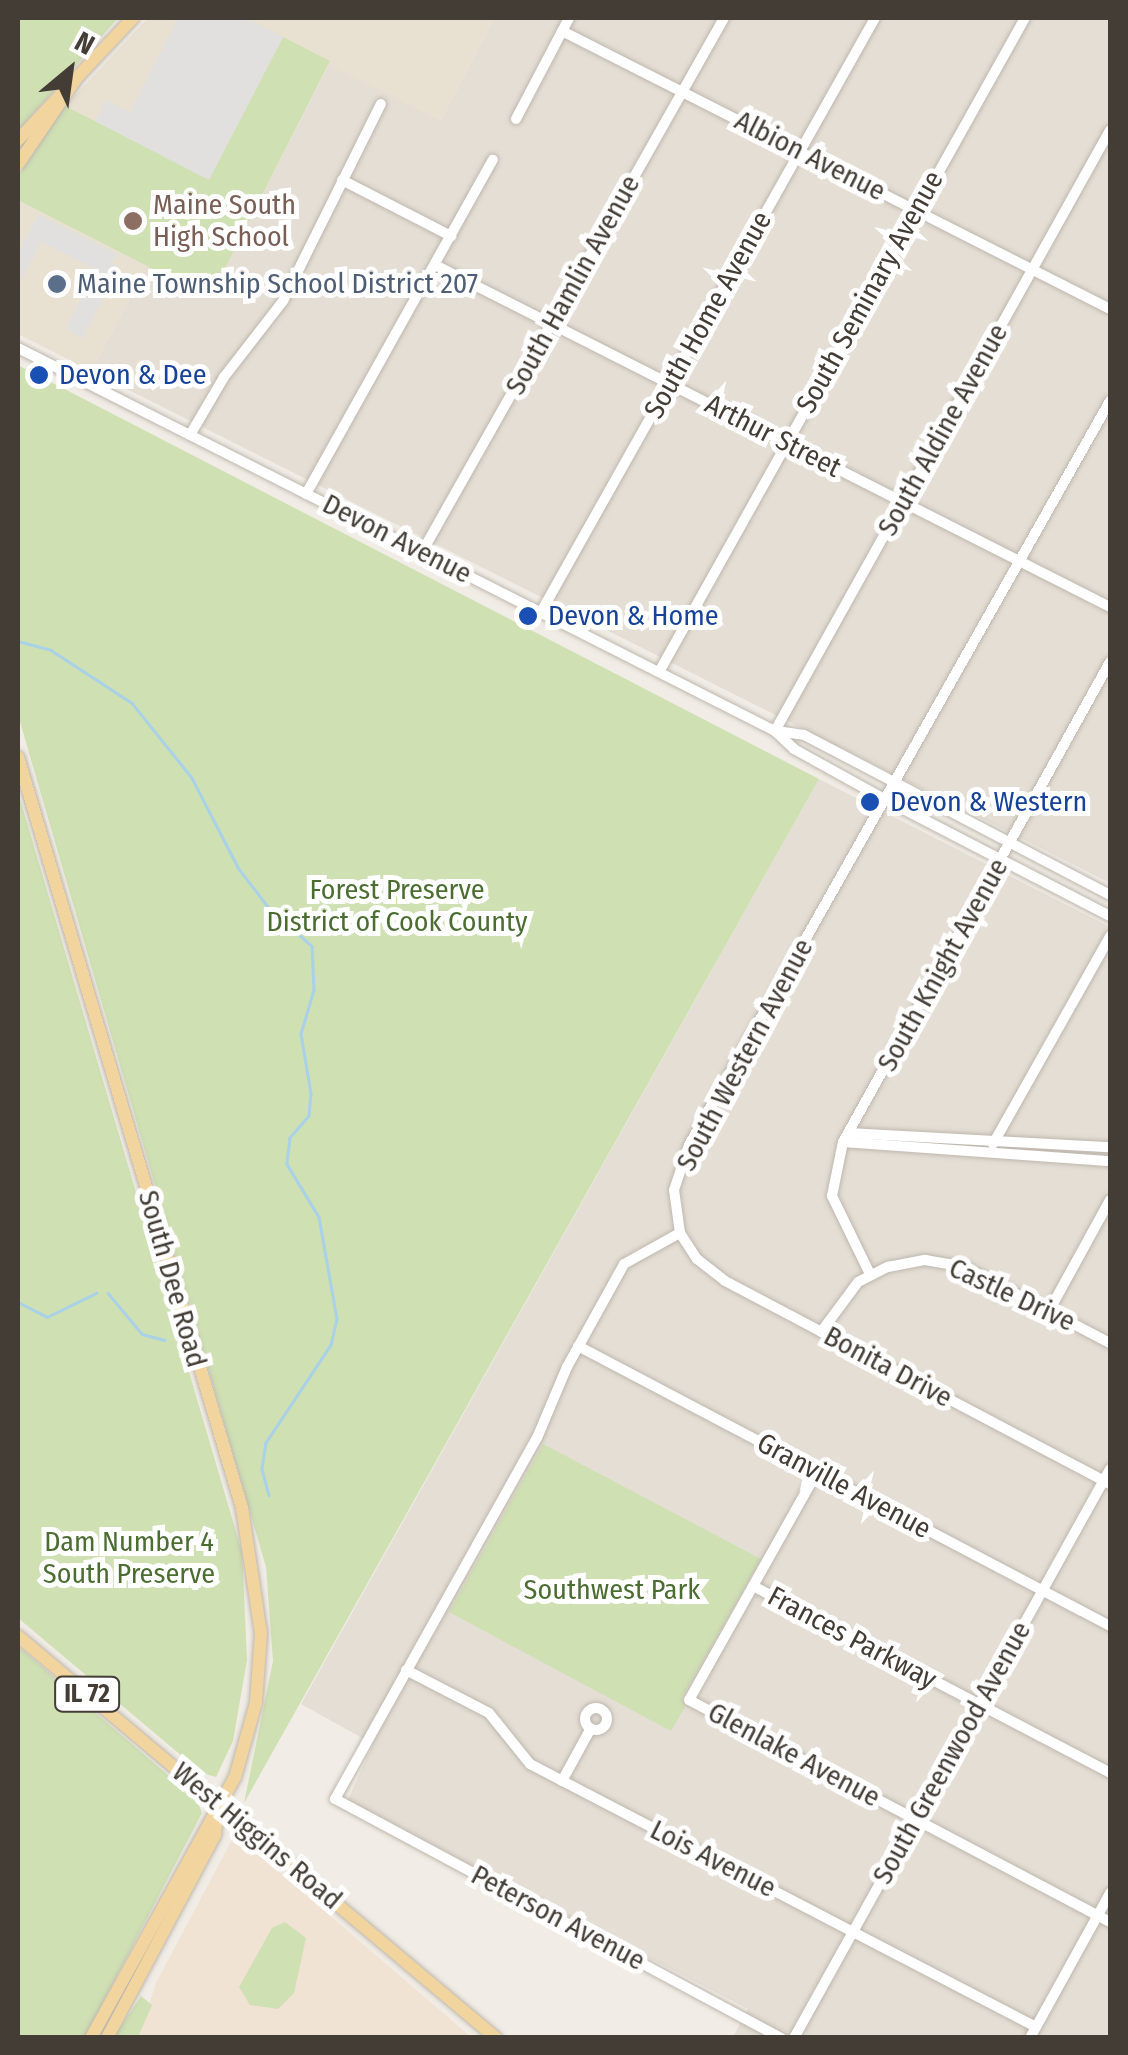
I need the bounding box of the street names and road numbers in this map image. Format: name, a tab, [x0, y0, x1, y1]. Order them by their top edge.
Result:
street label: Albion Avenue	[729, 104, 891, 208]
street label: South Seminary Avenue	[789, 165, 951, 419]
street label: South Hamlin Avenue	[499, 169, 647, 401]
street label: South Home Avenue	[637, 206, 779, 424]
street label: South Aldine Avenue	[871, 318, 1015, 542]
street label: Arthur Street	[699, 387, 847, 485]
street label: Devon Avenue	[317, 487, 477, 591]
street label: South Knight Avenue	[871, 853, 1015, 1077]
street label: South Western Avenue	[670, 933, 820, 1177]
street label: South Dee Road	[131, 1187, 213, 1371]
street label: Castle Drive	[944, 1251, 1080, 1339]
street label: Bonita Drive	[818, 1319, 958, 1415]
street label: Granville Avenue	[751, 1426, 937, 1546]
street label: Frances Parkway	[762, 1580, 942, 1696]
street label: South Greenwood Avenue	[866, 1616, 1038, 1890]
road number: IL 72	[52, 1674, 122, 1714]
street label: Glenlake Avenue	[702, 1696, 886, 1814]
street label: West Higgins Road	[165, 1755, 349, 1917]
street label: Lois Avenue	[645, 1813, 781, 1905]
street label: Peterson Avenue	[465, 1858, 651, 1978]

